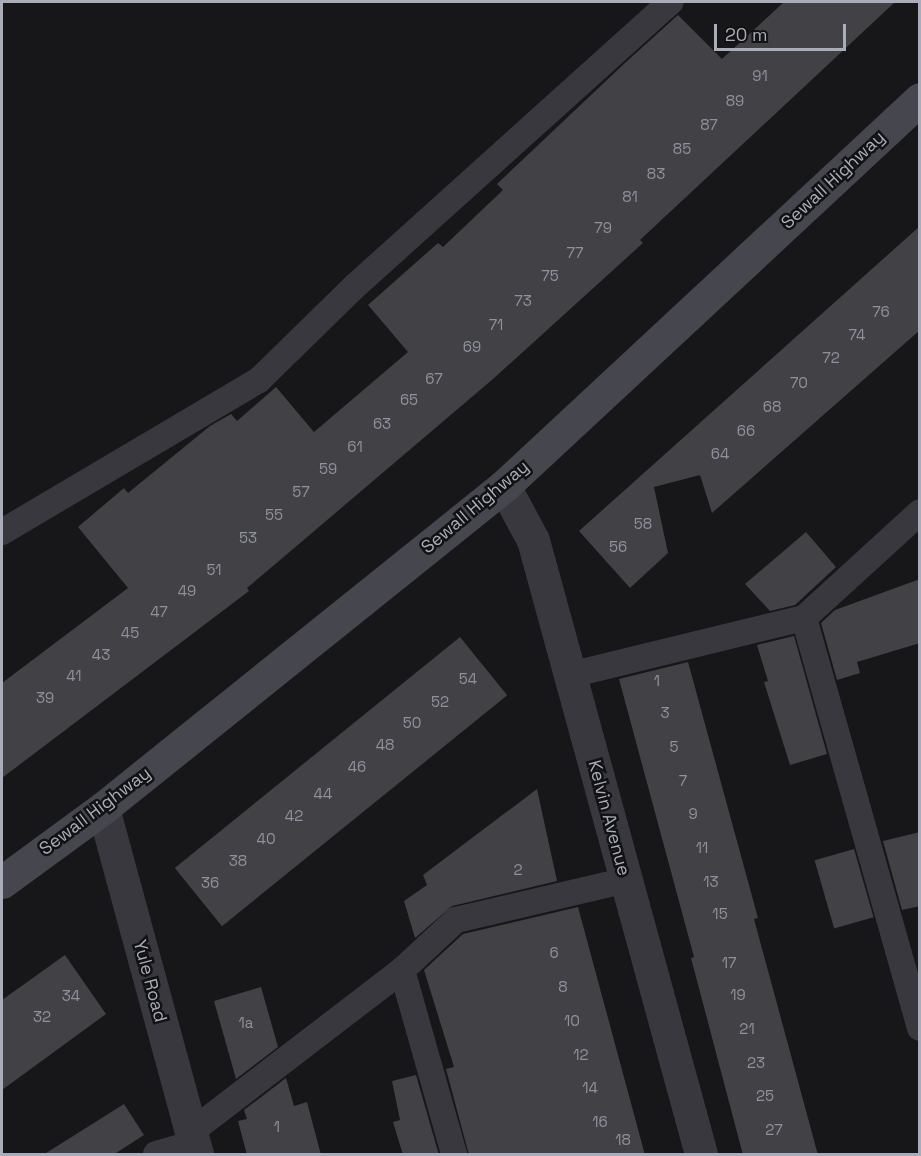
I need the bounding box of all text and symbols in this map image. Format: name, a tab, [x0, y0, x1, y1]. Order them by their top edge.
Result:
scale bar	[717, 12, 849, 50]
text: 20 m	[725, 23, 768, 46]
house number: 91	[752, 67, 768, 85]
house number: 89	[726, 92, 744, 110]
house number: 87	[700, 116, 718, 134]
street label: Sewall Highway	[777, 127, 889, 233]
house number: 85	[673, 140, 691, 158]
house number: 83	[647, 165, 665, 183]
house number: 81	[622, 188, 638, 206]
house number: 79	[594, 219, 612, 237]
house number: 77	[567, 244, 583, 262]
house number: 75	[541, 267, 559, 285]
house number: 73	[514, 292, 532, 310]
house number: 76	[872, 303, 890, 321]
house number: 71	[489, 316, 503, 334]
house number: 74	[849, 326, 865, 344]
house number: 69	[463, 338, 481, 356]
house number: 72	[822, 349, 840, 367]
house number: 67	[425, 370, 443, 388]
house number: 70	[790, 374, 808, 392]
house number: 65	[400, 391, 418, 409]
house number: 68	[763, 398, 781, 416]
house number: 63	[373, 415, 391, 433]
house number: 66	[737, 422, 755, 440]
house number: 61	[347, 438, 363, 456]
house number: 64	[711, 445, 729, 463]
street label: Sewall Highway	[417, 456, 533, 558]
house number: 59	[319, 460, 337, 478]
house number: 57	[292, 483, 310, 501]
house number: 55	[265, 506, 283, 524]
house number: 58	[634, 515, 652, 533]
house number: 53	[239, 529, 257, 547]
house number: 56	[609, 538, 627, 556]
house number: 51	[206, 561, 222, 579]
house number: 49	[178, 582, 196, 600]
house number: 47	[150, 603, 168, 621]
house number: 45	[121, 624, 139, 642]
house number: 43	[92, 646, 110, 664]
house number: 41	[66, 667, 82, 685]
house number: 54	[459, 670, 477, 688]
house number: 1	[654, 672, 660, 690]
house number: 39	[36, 689, 54, 707]
house number: 52	[431, 693, 449, 711]
house number: 3	[660, 704, 670, 722]
house number: 50	[403, 714, 421, 732]
house number: 48	[376, 736, 394, 754]
house number: 5	[670, 738, 678, 756]
house number: 46	[348, 758, 366, 776]
street label: Kelvin Avenue	[583, 758, 635, 878]
street label: Sewall Highway	[35, 762, 155, 860]
house number: 7	[679, 772, 687, 790]
house number: 44	[314, 785, 332, 803]
house number: 9	[688, 805, 698, 823]
house number: 42	[285, 807, 303, 825]
house number: 40	[257, 830, 275, 848]
house number: 11	[696, 839, 708, 857]
house number: 38	[229, 852, 247, 870]
house number: 2	[513, 861, 523, 879]
house number: 13	[703, 873, 719, 891]
house number: 36	[201, 874, 219, 892]
house number: 15	[712, 905, 728, 923]
street label: Yule Road	[129, 937, 171, 1025]
house number: 6	[549, 944, 559, 962]
house number: 17	[722, 954, 736, 972]
house number: 8	[558, 978, 568, 996]
house number: 19	[730, 986, 746, 1004]
house number: 34	[62, 987, 80, 1005]
house number: 32	[33, 1008, 51, 1026]
house number: 10	[564, 1012, 580, 1030]
house number: 1a	[239, 1014, 253, 1032]
house number: 21	[739, 1020, 755, 1038]
house number: 12	[573, 1046, 589, 1064]
house number: 23	[747, 1054, 765, 1072]
house number: 14	[582, 1079, 598, 1097]
house number: 25	[756, 1087, 774, 1105]
house number: 16	[592, 1113, 608, 1131]
house number: 1	[274, 1118, 280, 1136]
house number: 27	[765, 1121, 783, 1139]
house number: 18	[615, 1131, 631, 1149]

